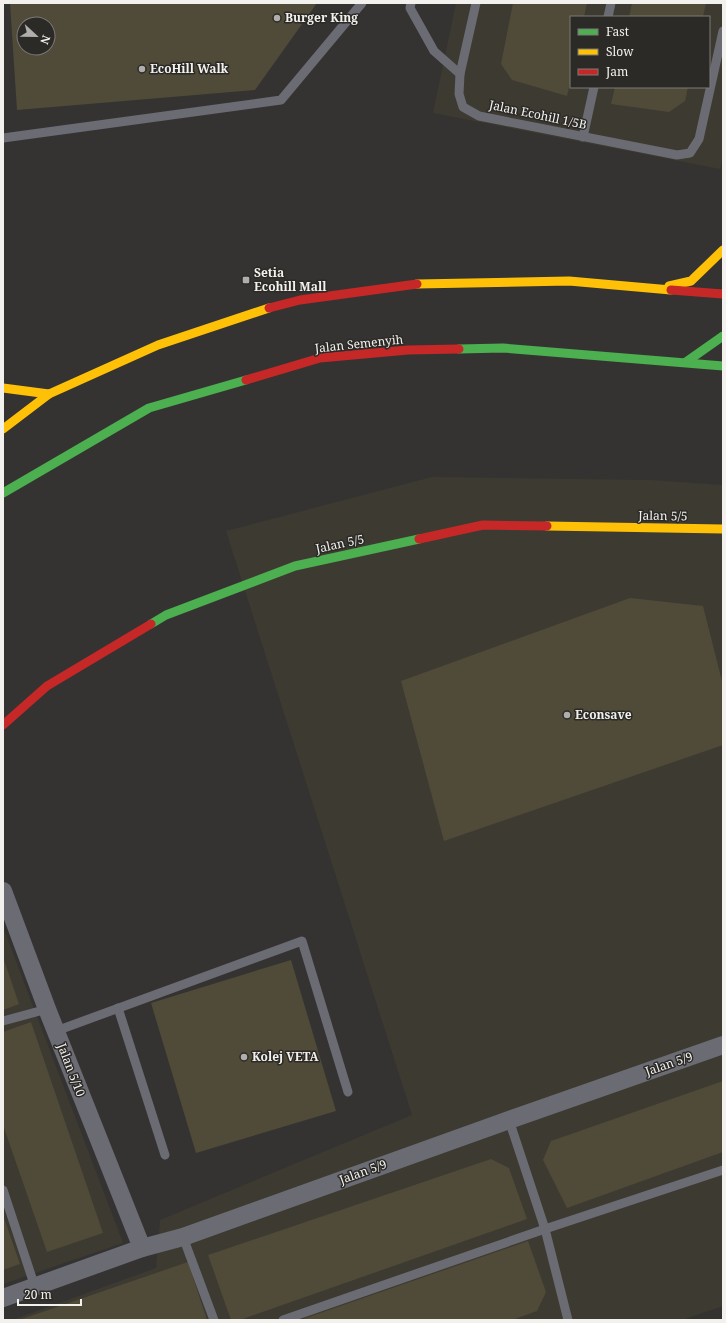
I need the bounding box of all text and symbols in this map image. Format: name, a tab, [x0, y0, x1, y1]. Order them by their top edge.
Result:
place label: Burger King	[285, 9, 358, 26]
marker: Burger King	[272, 13, 282, 23]
north arrow	[16, 16, 56, 56]
legend	[570, 16, 710, 88]
text: Fast	[606, 23, 629, 40]
text: N	[37, 33, 54, 47]
text: Slow	[606, 43, 634, 60]
place label: EcoHill Walk	[150, 60, 229, 77]
text: Jam	[605, 63, 628, 80]
marker: EcoHill Walk	[137, 64, 147, 74]
street label: Jalan Ecohill 1/5B	[487, 96, 589, 133]
place label: Setia Ecohill Mall	[254, 264, 327, 295]
marker: Setia Ecohill Mall	[241, 275, 251, 285]
street label: Jalan Semenyih	[313, 330, 404, 357]
street label: Jalan 5/5	[637, 507, 688, 524]
street label: Jalan 5/5	[313, 530, 366, 557]
place label: Econsave	[575, 706, 632, 723]
marker: Econsave	[562, 710, 572, 720]
street label: Jalan 5/10	[53, 1040, 90, 1099]
street label: Jalan 5/9	[642, 1047, 695, 1080]
place label: Kolej VETA	[252, 1048, 320, 1065]
marker: Kolej VETA	[239, 1052, 249, 1062]
street label: Jalan 5/9	[336, 1155, 389, 1188]
scale bar	[18, 1281, 81, 1307]
text: 20 m	[24, 1286, 52, 1303]

